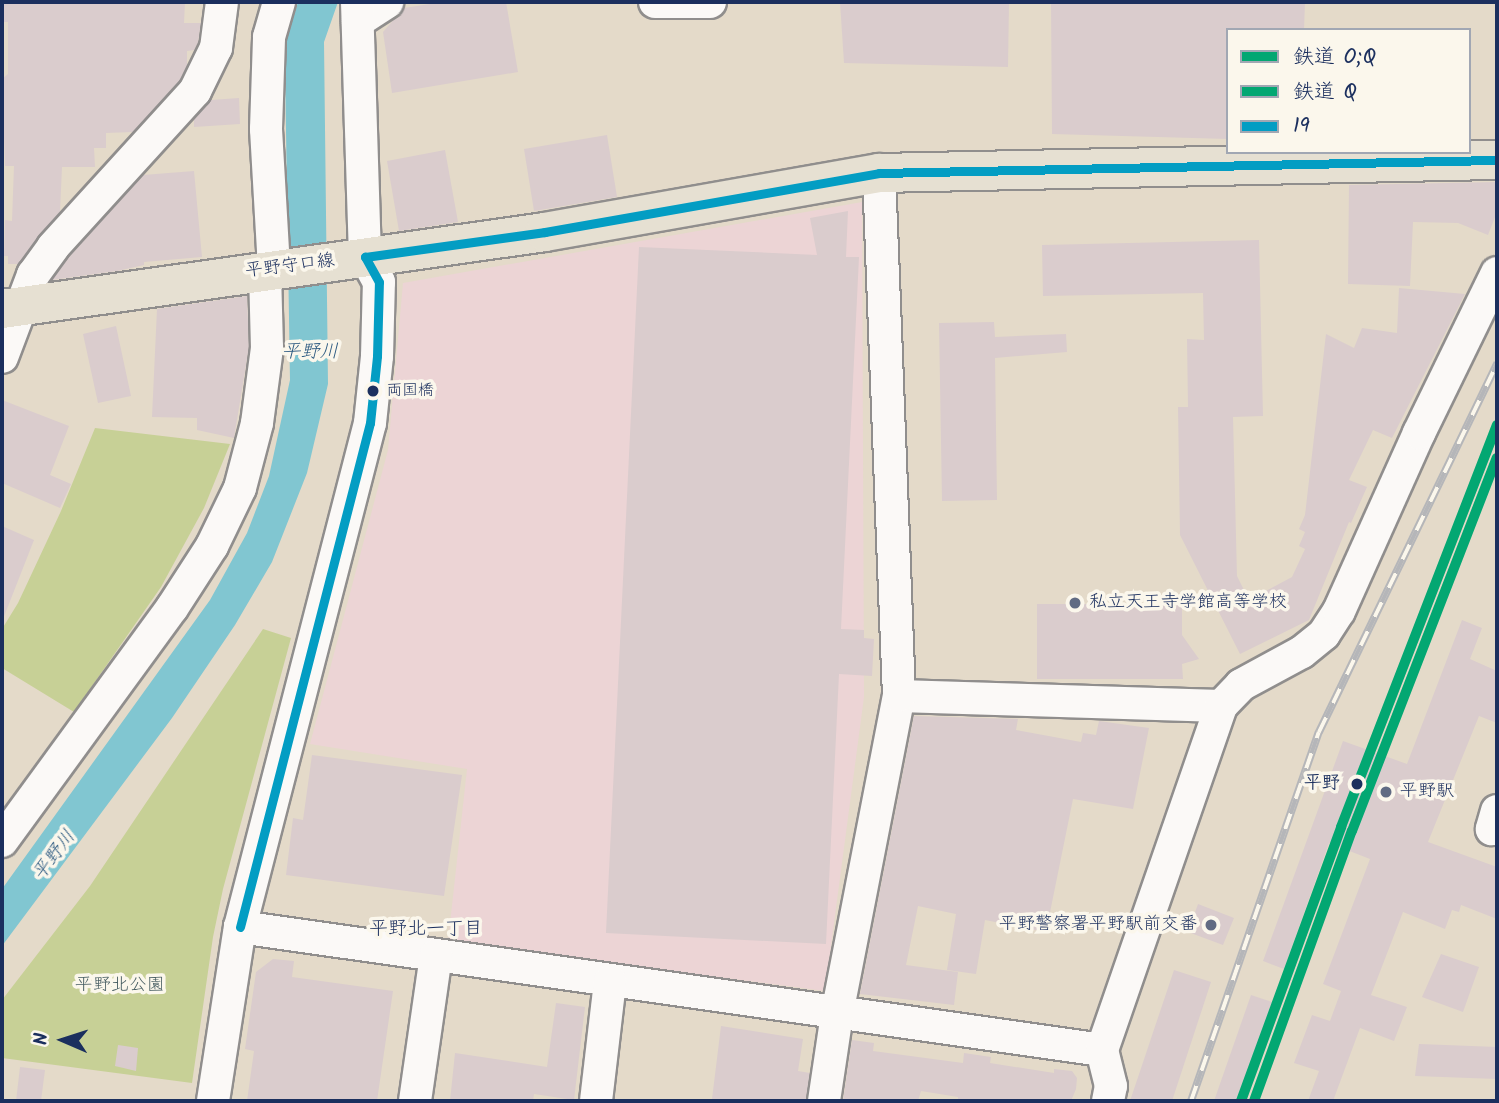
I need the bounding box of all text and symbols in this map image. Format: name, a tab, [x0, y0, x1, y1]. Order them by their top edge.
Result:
legend	[1226, 28, 1471, 154]
text: 鉄道 O;Q	[1293, 41, 1376, 74]
text: 鉄道 Q	[1293, 76, 1357, 109]
text: 19	[1293, 110, 1310, 143]
street label: 平野守口線	[244, 251, 336, 283]
water label: 平野川	[282, 342, 338, 364]
place label: 両国橋	[386, 381, 434, 401]
marker: 両国橋	[366, 384, 380, 398]
place label: 私立天王寺学館高等学校	[1089, 592, 1287, 614]
marker: 私立天王寺学館高等学校	[1067, 595, 1083, 611]
place label: 平野	[1304, 773, 1340, 795]
marker: 平野	[1346, 773, 1368, 795]
place label: 平野駅	[1400, 781, 1454, 803]
marker: 平野駅	[1378, 784, 1394, 800]
water label: 平野川	[29, 826, 81, 886]
place label: 平野警察署平野駅前交番	[999, 914, 1197, 936]
marker: 平野警察署平野駅前交番	[1203, 917, 1219, 933]
district label: 平野北一丁目	[369, 919, 483, 941]
park label: 平野北公園	[75, 975, 165, 997]
north arrow	[28, 1005, 98, 1075]
text: N	[27, 1032, 57, 1046]

